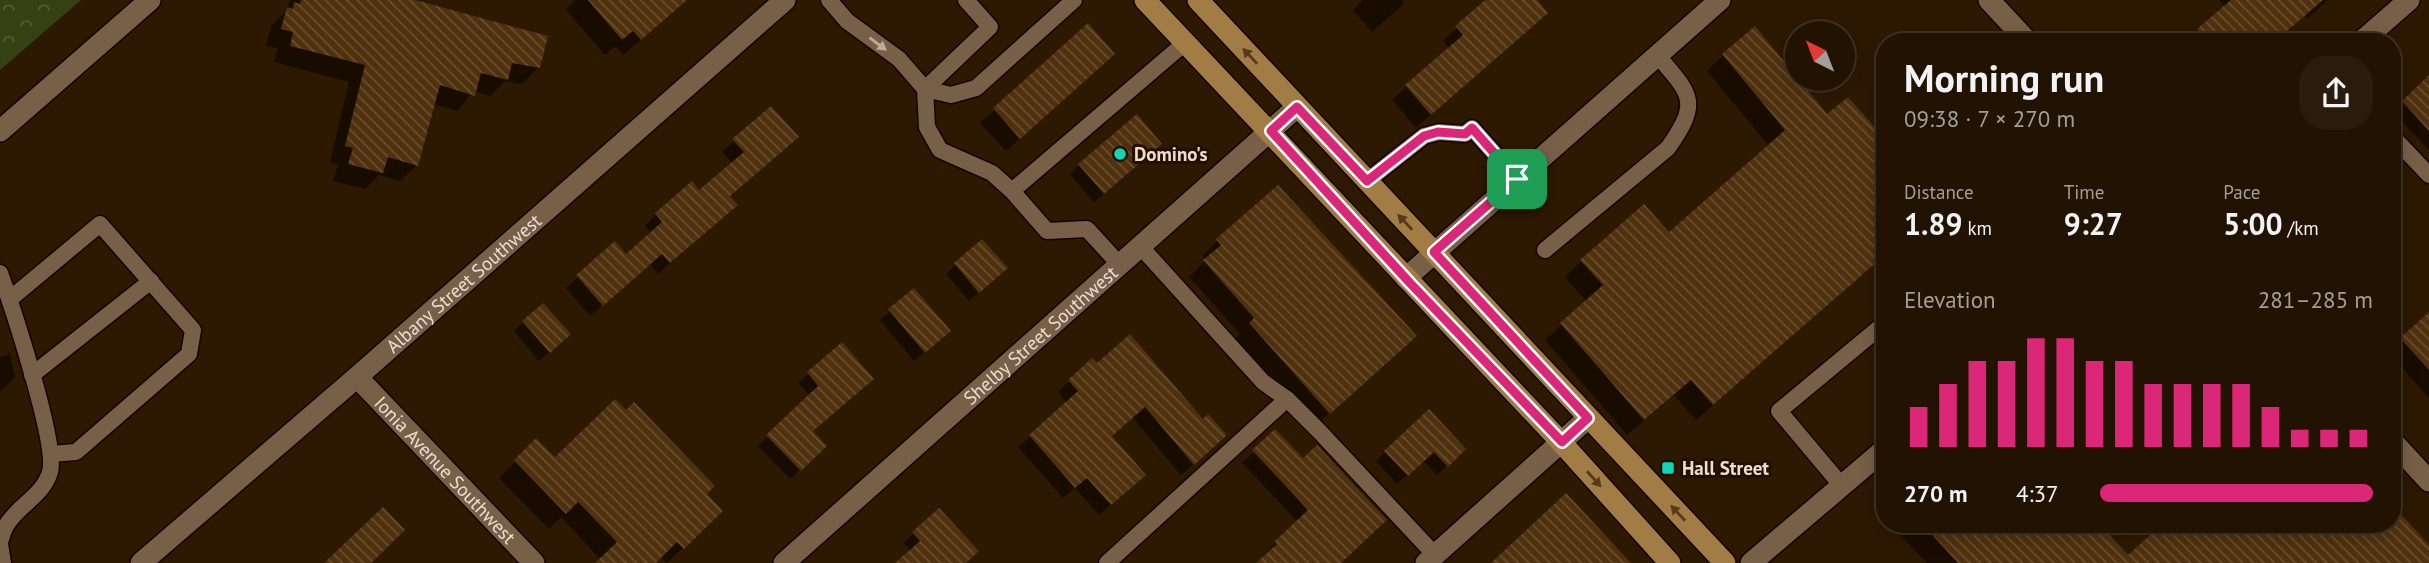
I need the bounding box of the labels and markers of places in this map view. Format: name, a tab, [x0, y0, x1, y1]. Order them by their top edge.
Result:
place label: Domino's	[1134, 142, 1208, 166]
marker: Domino's	[1112, 146, 1128, 162]
pin	[1487, 149, 1547, 209]
place label: Hall Street	[1682, 456, 1769, 480]
marker: Hall Street	[1660, 460, 1676, 476]

